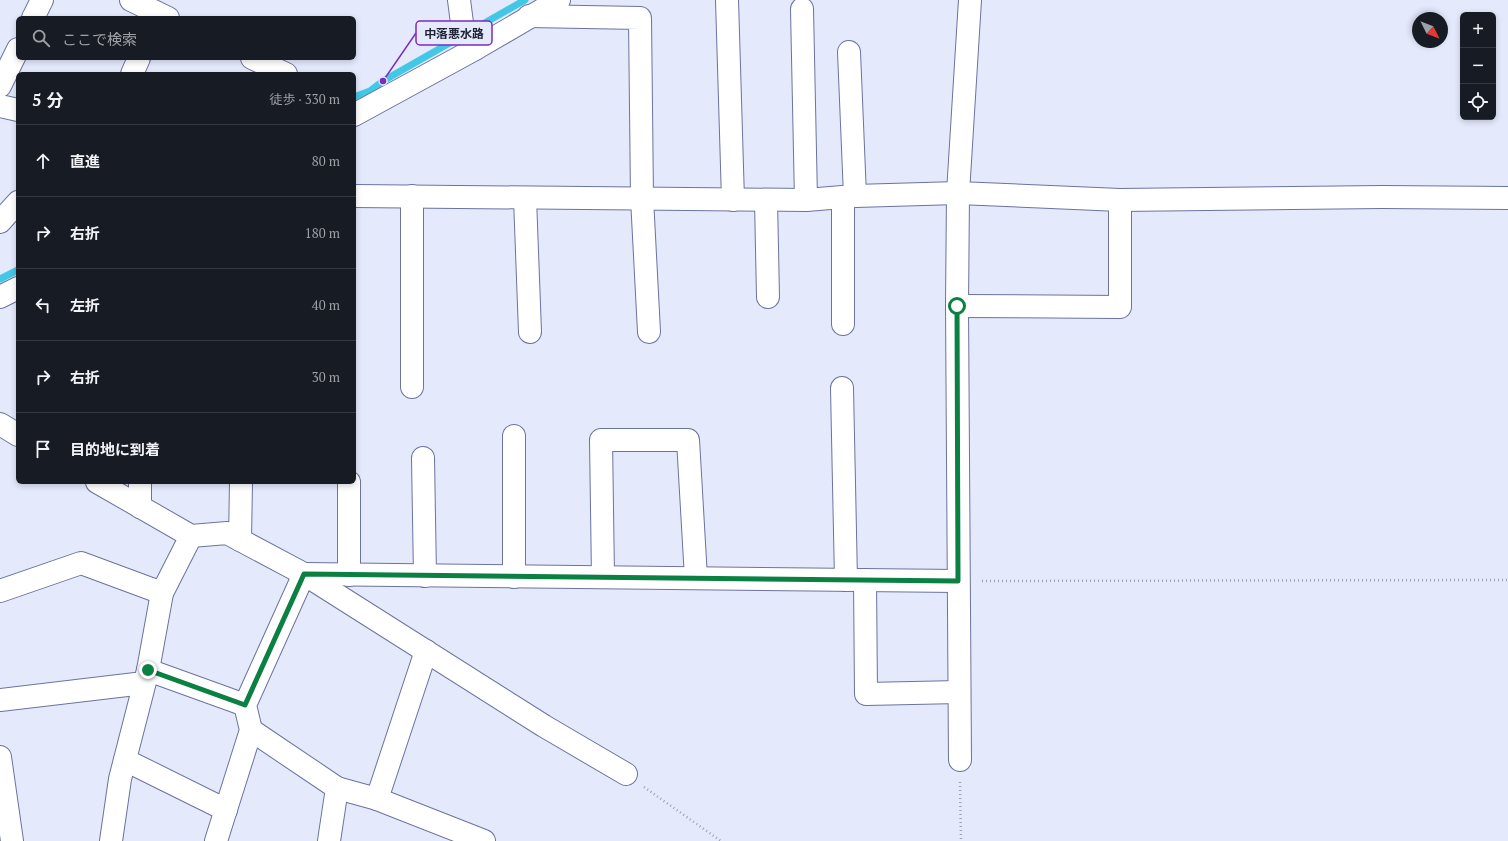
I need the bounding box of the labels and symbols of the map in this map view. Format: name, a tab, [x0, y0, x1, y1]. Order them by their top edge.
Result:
north arrow	[1412, 12, 1448, 48]
callout: 中落悪水路	[416, 21, 492, 45]
text: 中落悪水路	[424, 26, 484, 41]
route start	[948, 297, 966, 315]
route end	[139, 661, 157, 679]

